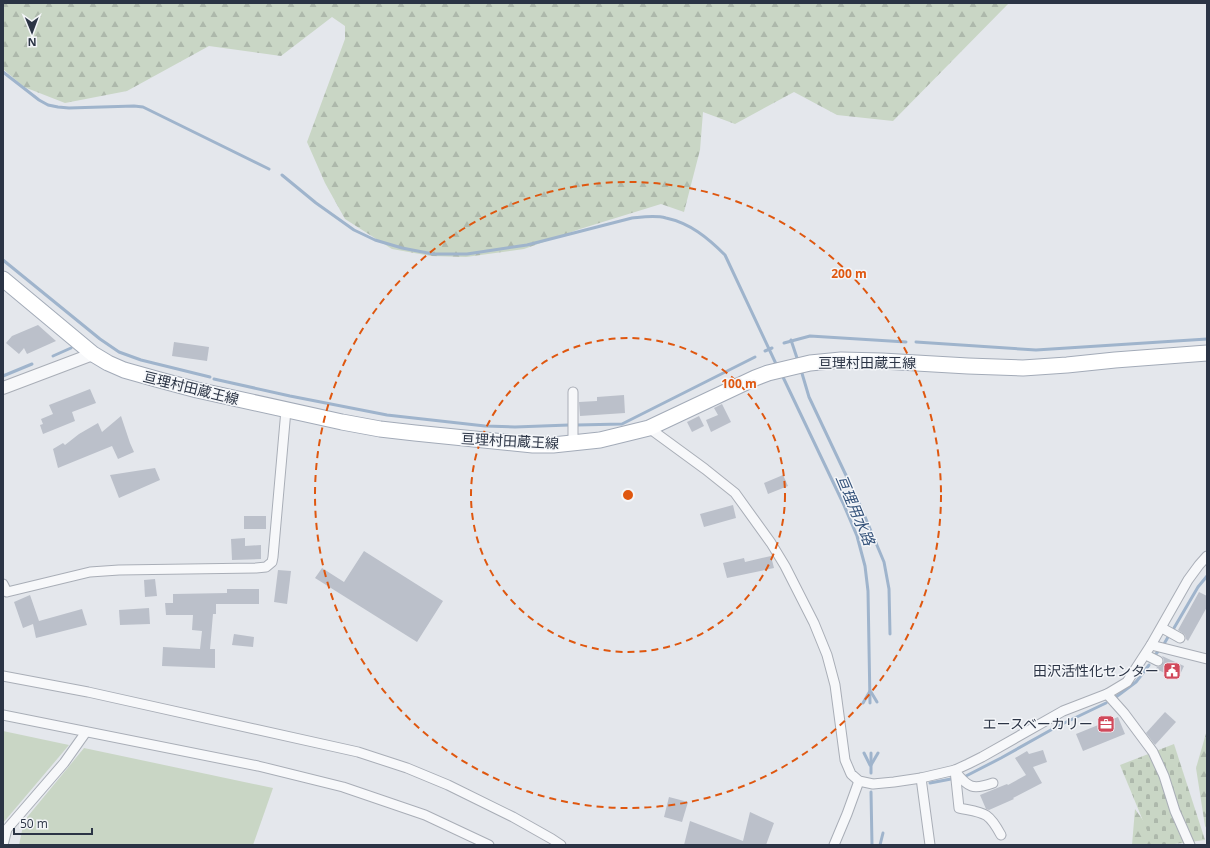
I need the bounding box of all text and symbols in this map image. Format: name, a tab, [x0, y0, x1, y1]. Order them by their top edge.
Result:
north arrow	[12, 12, 52, 52]
text: N	[28, 35, 37, 50]
text: 200 m	[831, 265, 867, 282]
street label: 亘理村田蔵王線	[818, 353, 916, 372]
street label: 亘理村田蔵王線	[141, 366, 241, 409]
text: 100 m	[721, 375, 757, 392]
street label: 亘理村田蔵王線	[461, 428, 559, 453]
water label: 亘理用水路	[832, 471, 881, 550]
centre of rings	[621, 488, 635, 502]
place label: 田沢活性化センター	[1033, 661, 1159, 680]
public building icon: 田沢活性化センター	[1162, 661, 1182, 681]
place label: エースベーカリー	[983, 714, 1093, 733]
office icon: エースベーカリー	[1096, 714, 1116, 734]
scale bar	[14, 810, 92, 836]
text: 50 m	[20, 815, 48, 832]

